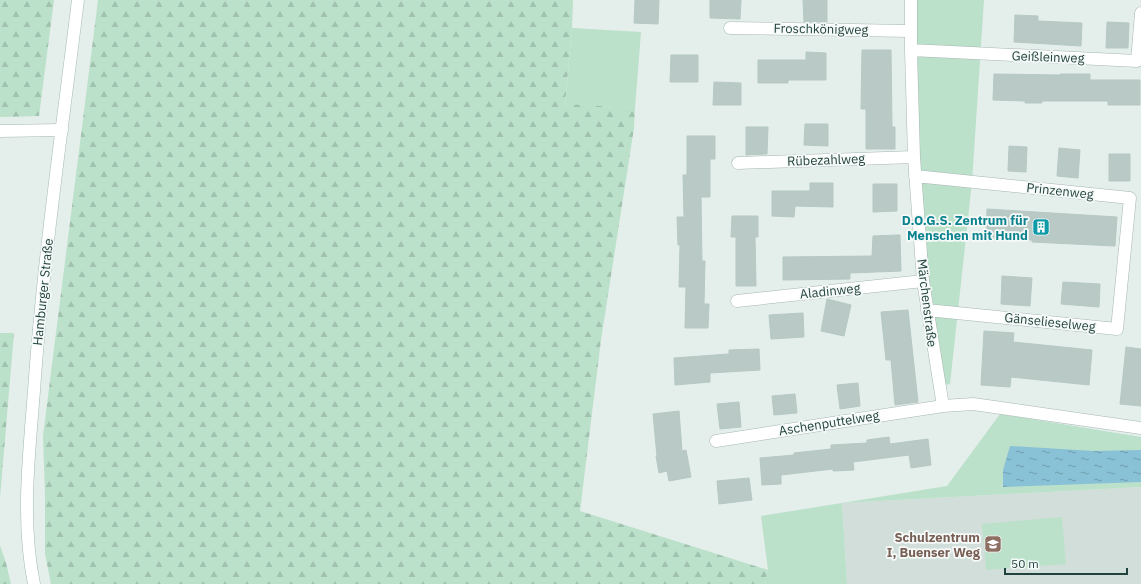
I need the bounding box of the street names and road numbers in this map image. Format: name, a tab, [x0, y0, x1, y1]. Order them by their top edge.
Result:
street label: Froschkönigweg	[774, 20, 869, 38]
street label: Geißleinweg	[1011, 47, 1085, 67]
street label: Rübezahlweg	[787, 150, 865, 170]
street label: Prinzenweg	[1026, 179, 1095, 203]
street label: Hamburger Straße	[29, 237, 57, 347]
street label: Märchenstraße	[913, 258, 941, 348]
street label: Aladinweg	[799, 279, 861, 303]
street label: Gänselieselweg	[1004, 309, 1097, 335]
street label: Aschenputtelweg	[778, 407, 881, 439]

